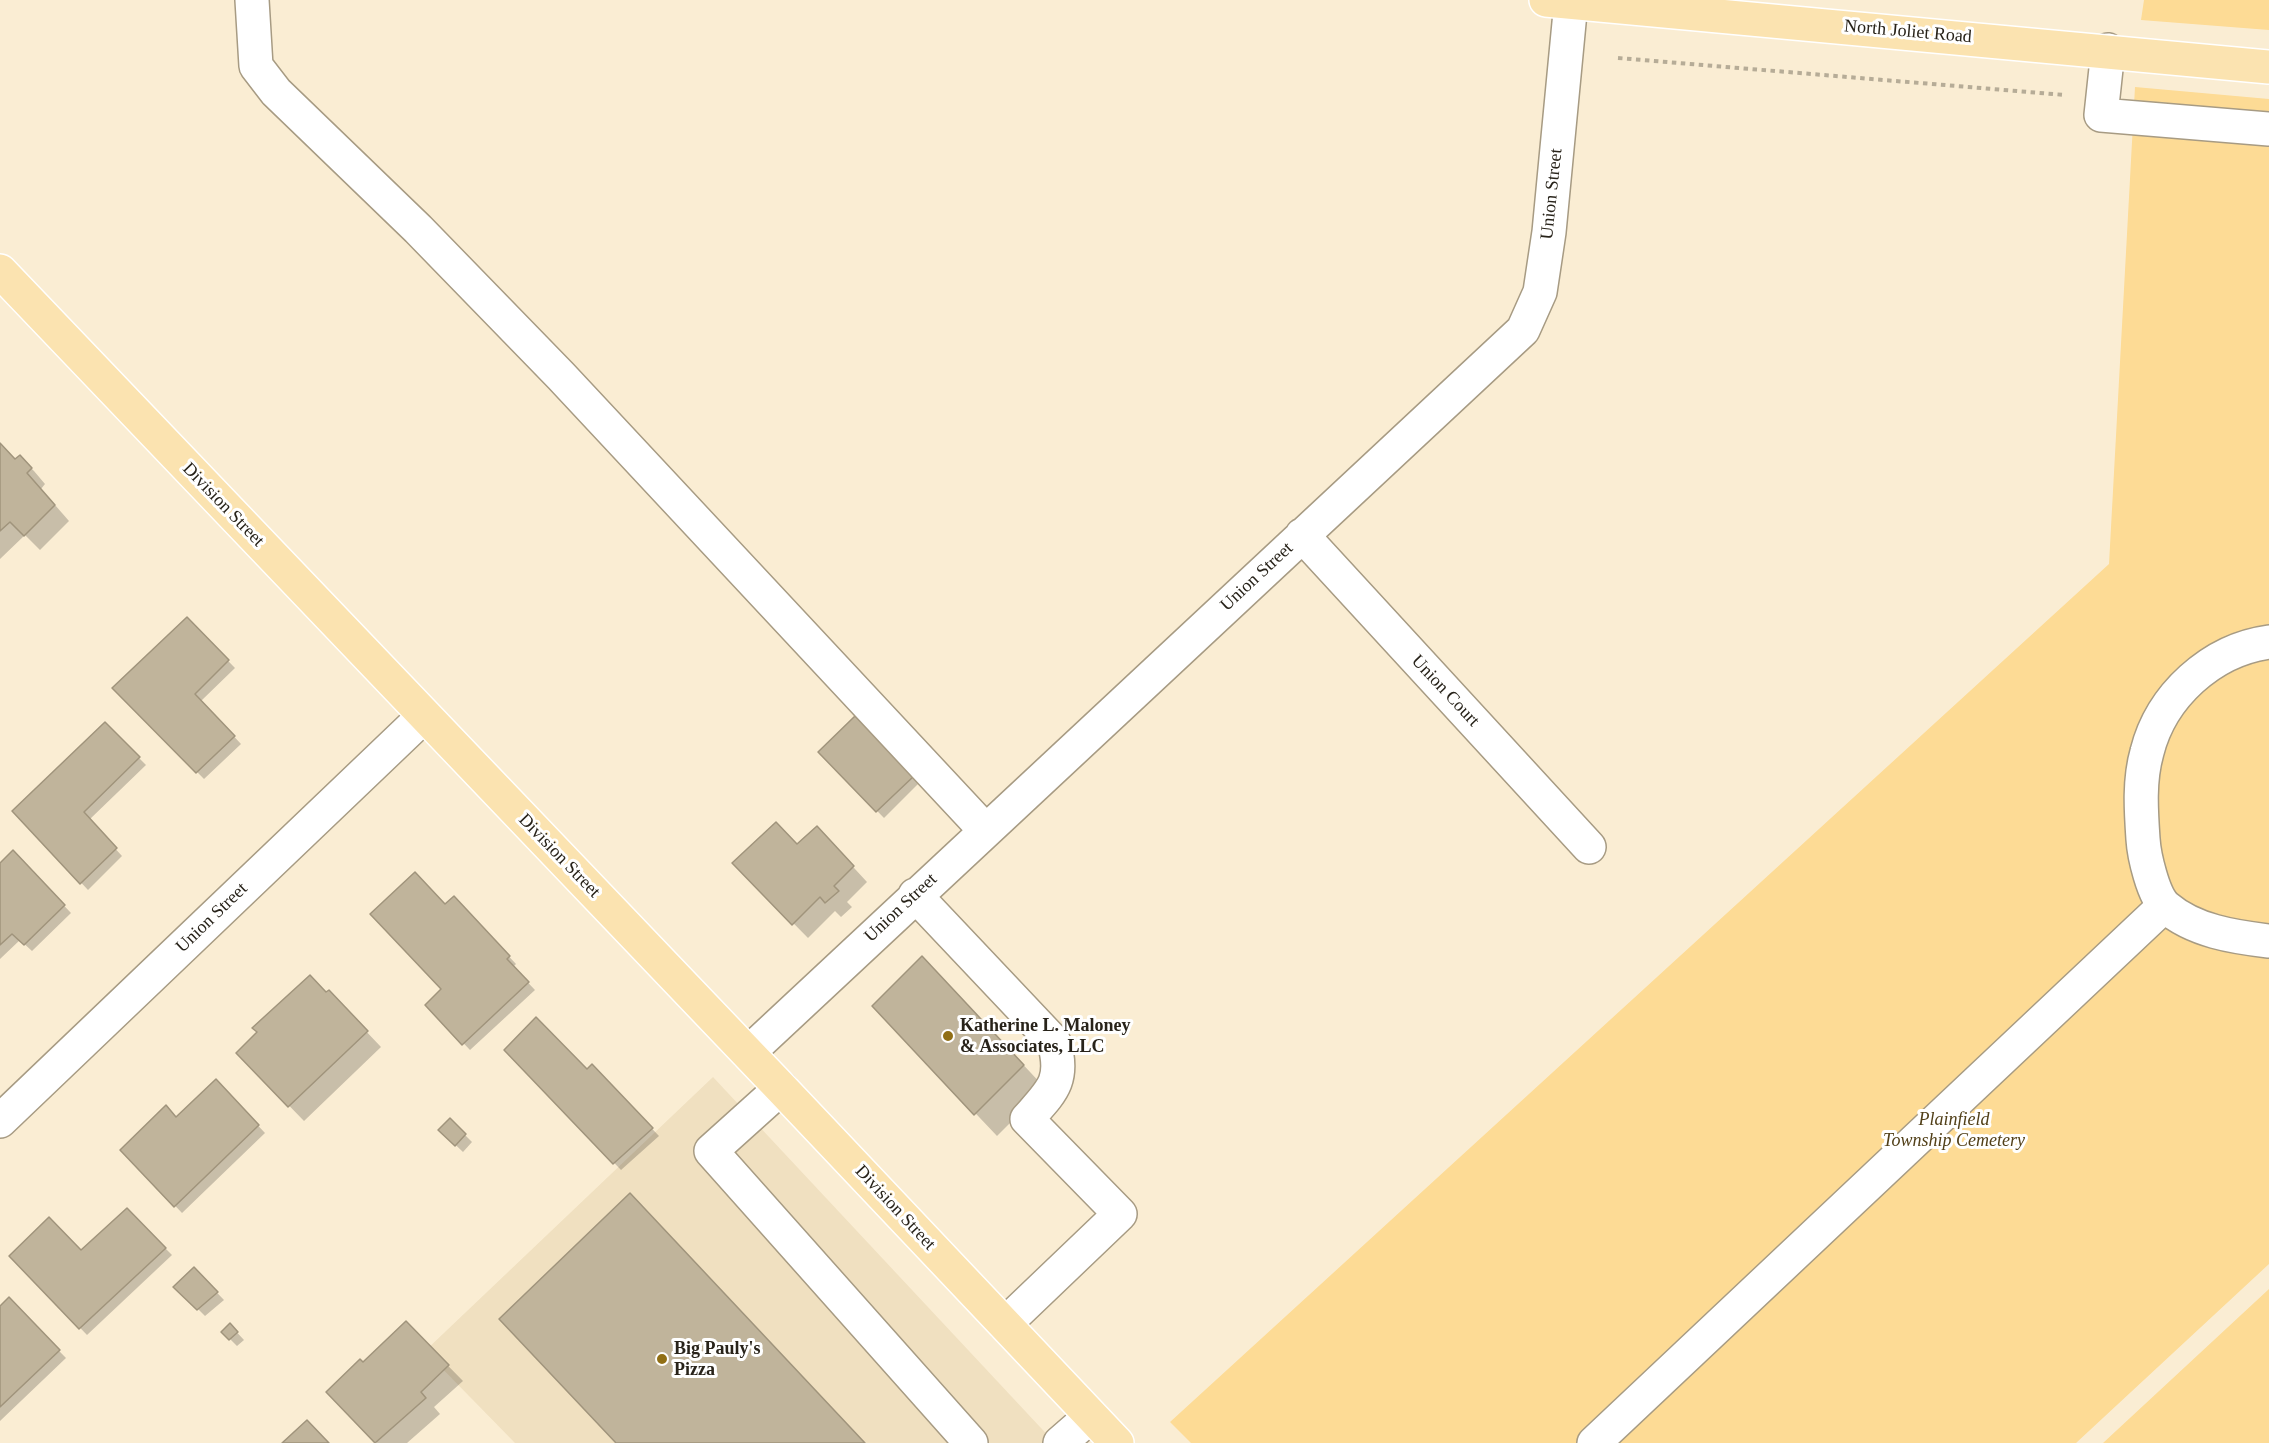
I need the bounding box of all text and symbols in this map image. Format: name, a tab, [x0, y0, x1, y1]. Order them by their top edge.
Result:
street label: North Joliet Road	[1843, 16, 1973, 48]
street label: Union Street	[1536, 147, 1568, 241]
street label: Division Street	[178, 458, 268, 552]
street label: Union Street	[1216, 538, 1298, 616]
street label: Union Court	[1406, 651, 1484, 731]
street label: Division Street	[514, 809, 604, 903]
street label: Union Street	[860, 869, 942, 947]
street label: Union Street	[172, 878, 252, 958]
place label: Katherine L. Maloney & Associates, LLC	[960, 1015, 1130, 1058]
marker: Katherine L. Maloney & Associates, LLC	[941, 1029, 955, 1043]
park label: Plainfield Township Cemetery	[1883, 1109, 2025, 1152]
street label: Division Street	[850, 1161, 940, 1255]
place label: Big Pauly's Pizza	[674, 1338, 761, 1380]
marker: Big Pauly's Pizza	[655, 1352, 669, 1366]

